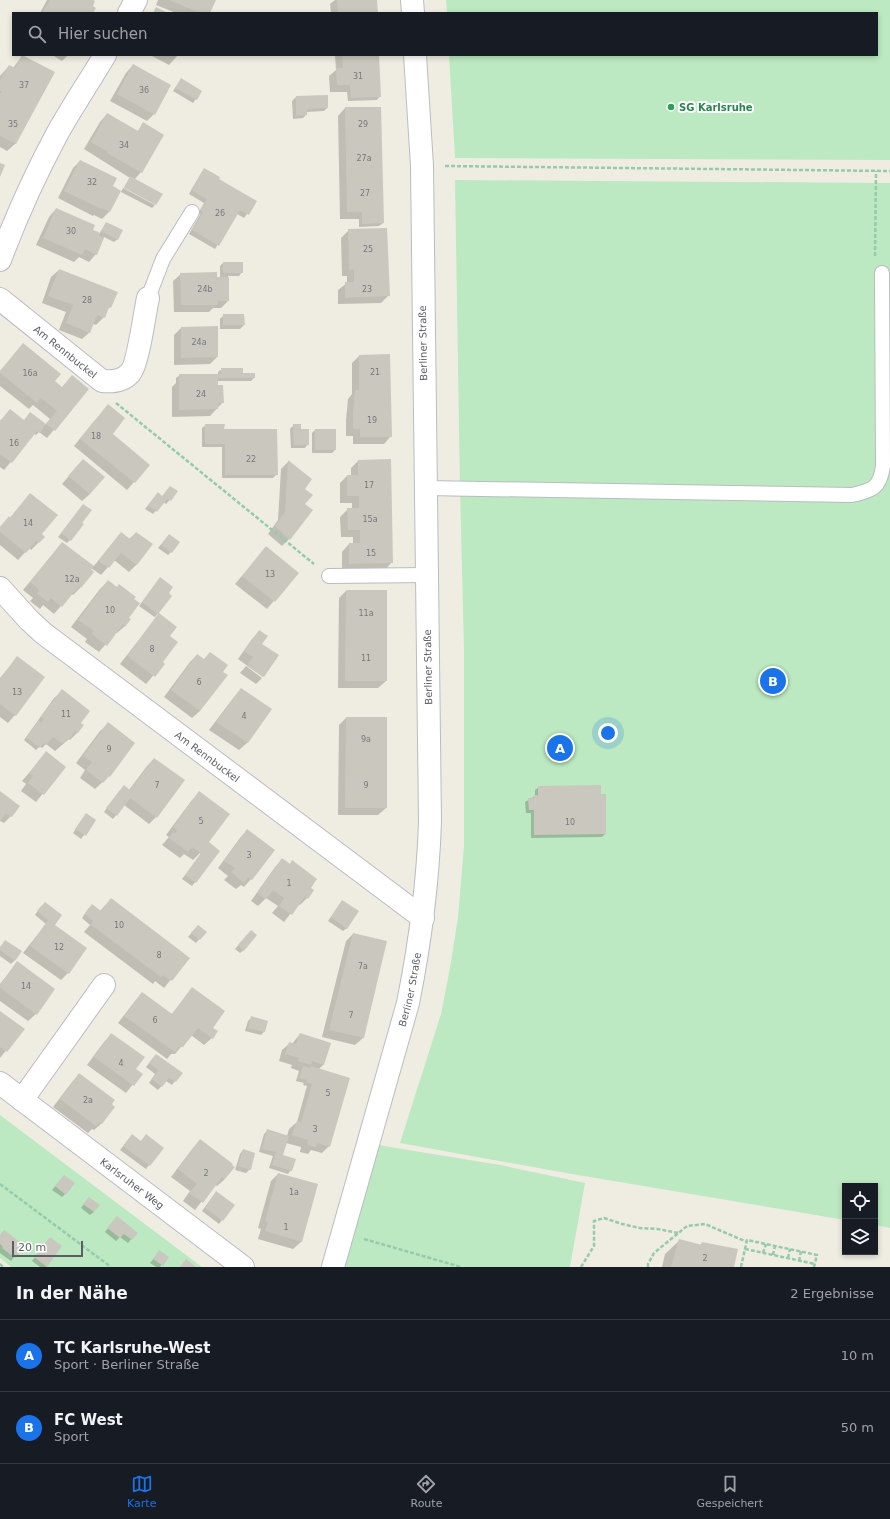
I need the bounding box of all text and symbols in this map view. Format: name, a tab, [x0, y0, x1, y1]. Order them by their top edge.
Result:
search box	[12, 12, 878, 56]
icon: search	[26, 23, 48, 45]
text: Hier suchen	[58, 25, 147, 43]
house number: 31	[353, 72, 363, 81]
house number: 37	[19, 81, 29, 90]
house number: 36	[139, 86, 149, 95]
marker: SG Karlsruhe	[666, 102, 676, 112]
place label: SG Karlsruhe	[679, 102, 753, 113]
house number: 35	[8, 120, 18, 129]
house number: 29	[358, 120, 368, 129]
house number: 34	[119, 141, 129, 150]
house number: 27a	[356, 154, 372, 163]
house number: 32	[87, 178, 97, 187]
house number: 27	[360, 189, 370, 198]
house number: 26	[215, 209, 225, 218]
house number: 30	[66, 227, 76, 236]
house number: 25	[363, 245, 373, 254]
house number: 24b	[197, 285, 213, 294]
house number: 23	[362, 285, 372, 294]
house number: 28	[82, 296, 92, 305]
street label: Berliner Straße	[417, 305, 429, 381]
street label: Am Rennbuckel	[32, 323, 99, 380]
house number: 24a	[191, 338, 207, 347]
house number: 21	[370, 368, 380, 377]
house number: 16a	[22, 369, 38, 378]
house number: 24	[196, 390, 206, 399]
house number: 19	[367, 416, 377, 425]
house number: 18	[91, 432, 101, 441]
house number: 16	[9, 439, 19, 448]
house number: 22	[246, 455, 256, 464]
house number: 17	[364, 481, 374, 490]
house number: 15a	[362, 515, 378, 524]
house number: 14	[23, 519, 33, 528]
house number: 15	[366, 549, 376, 558]
house number: 13	[265, 570, 275, 579]
house number: 12a	[64, 575, 80, 584]
house number: 10	[105, 606, 115, 615]
house number: 11a	[358, 609, 374, 618]
street label: Berliner Straße	[422, 629, 434, 705]
house number: 8	[149, 645, 155, 654]
house number: 11	[361, 654, 371, 663]
pin: B	[760, 666, 786, 696]
house number: 6	[196, 678, 202, 687]
house number: 13	[12, 688, 22, 697]
house number: 11	[61, 710, 71, 719]
house number: 4	[241, 712, 247, 721]
your location	[598, 723, 618, 743]
street label: Am Rennbuckel	[173, 729, 242, 784]
pin: A	[547, 733, 573, 763]
house number: 9a	[361, 735, 371, 744]
house number: 9	[106, 745, 112, 754]
house number: 7	[154, 781, 160, 790]
house number: 9	[363, 781, 369, 790]
house number: 5	[198, 817, 204, 826]
house number: 10	[565, 818, 575, 827]
house number: 3	[246, 851, 252, 860]
house number: 1	[286, 879, 292, 888]
house number: 10	[114, 921, 124, 930]
house number: 12	[54, 943, 64, 952]
house number: 8	[156, 951, 162, 960]
street label: Berliner Straße	[396, 952, 423, 1028]
house number: 7a	[358, 962, 368, 971]
house number: 14	[21, 982, 31, 991]
house number: 7	[348, 1011, 354, 1020]
house number: 6	[152, 1016, 158, 1025]
house number: 4	[118, 1059, 124, 1068]
house number: 5	[325, 1089, 331, 1098]
house number: 2a	[83, 1096, 93, 1105]
house number: 3	[312, 1125, 318, 1134]
street label: Karlsruher Weg	[98, 1156, 166, 1211]
house number: 2	[203, 1169, 209, 1178]
map controls	[842, 1183, 878, 1255]
button: locate	[842, 1183, 878, 1219]
house number: 1a	[289, 1188, 299, 1197]
button: layers	[842, 1219, 878, 1255]
house number: 1	[283, 1223, 289, 1232]
scale bar	[12, 1239, 83, 1258]
text: 20 m	[18, 1241, 46, 1254]
house number: 2	[702, 1254, 708, 1263]
text: In der Nähe	[16, 1283, 128, 1303]
text: 2 Ergebnisse	[790, 1286, 874, 1301]
text: TC Karlsruhe-West	[54, 1339, 210, 1357]
text: A	[24, 1348, 34, 1363]
text: 10 m	[841, 1348, 874, 1363]
text: Sport · Berliner Straße	[54, 1357, 199, 1372]
text: FC West	[54, 1411, 123, 1429]
text: B	[24, 1420, 34, 1435]
text: 50 m	[841, 1420, 874, 1435]
text: Sport	[54, 1429, 89, 1444]
tab: Karte	[127, 1473, 156, 1510]
tab: Route	[410, 1473, 442, 1510]
tab: Gespeichert	[697, 1473, 763, 1510]

